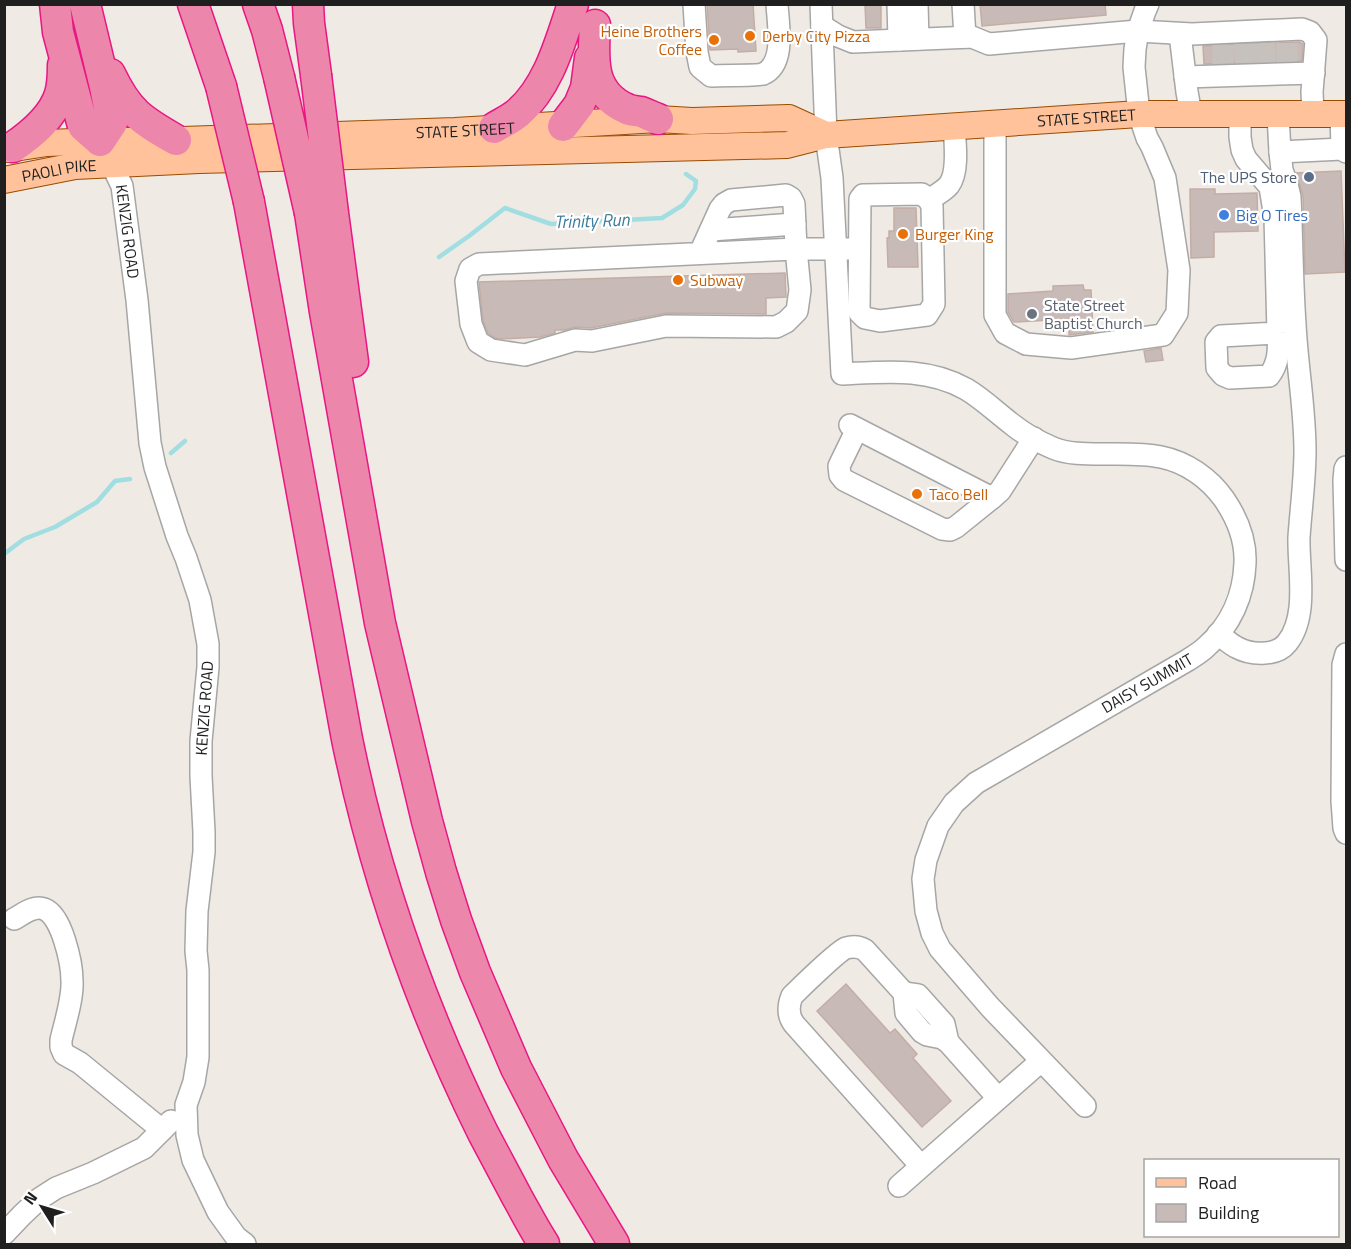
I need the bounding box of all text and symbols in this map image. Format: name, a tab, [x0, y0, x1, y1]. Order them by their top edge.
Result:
place label: Heine Brothers Coffee	[601, 19, 702, 61]
place label: Derby City Pizza	[762, 24, 870, 48]
marker: Derby City Pizza	[743, 29, 757, 43]
marker: Heine Brothers Coffee	[707, 33, 721, 47]
street label: STATE STREET	[1036, 102, 1137, 133]
street label: STATE STREET	[415, 115, 516, 144]
street label: PAOLI PIKE	[20, 153, 97, 188]
place label: The UPS Store	[1200, 165, 1297, 189]
marker: The UPS Store	[1302, 170, 1316, 184]
street label: KENZIG ROAD	[110, 183, 146, 280]
place label: Big O Tires	[1236, 203, 1308, 227]
water label: Trinity Run	[554, 206, 631, 235]
marker: Big O Tires	[1217, 208, 1231, 222]
place label: Burger King	[915, 222, 994, 246]
marker: Burger King	[896, 227, 910, 241]
place label: Subway	[690, 268, 744, 292]
marker: Subway	[671, 273, 685, 287]
place label: State Street Baptist Church	[1044, 293, 1143, 335]
marker: State Street Baptist Church	[1025, 307, 1039, 321]
place label: Taco Bell	[929, 482, 988, 506]
marker: Taco Bell	[910, 487, 924, 501]
street label: DAISY SUMMIT	[1097, 647, 1198, 719]
street label: KENZIG ROAD	[189, 660, 219, 756]
legend	[1144, 1159, 1339, 1237]
text: Road	[1198, 1169, 1237, 1196]
north arrow	[12, 1177, 72, 1237]
text: N	[17, 1186, 43, 1210]
text: Building	[1198, 1199, 1259, 1226]

